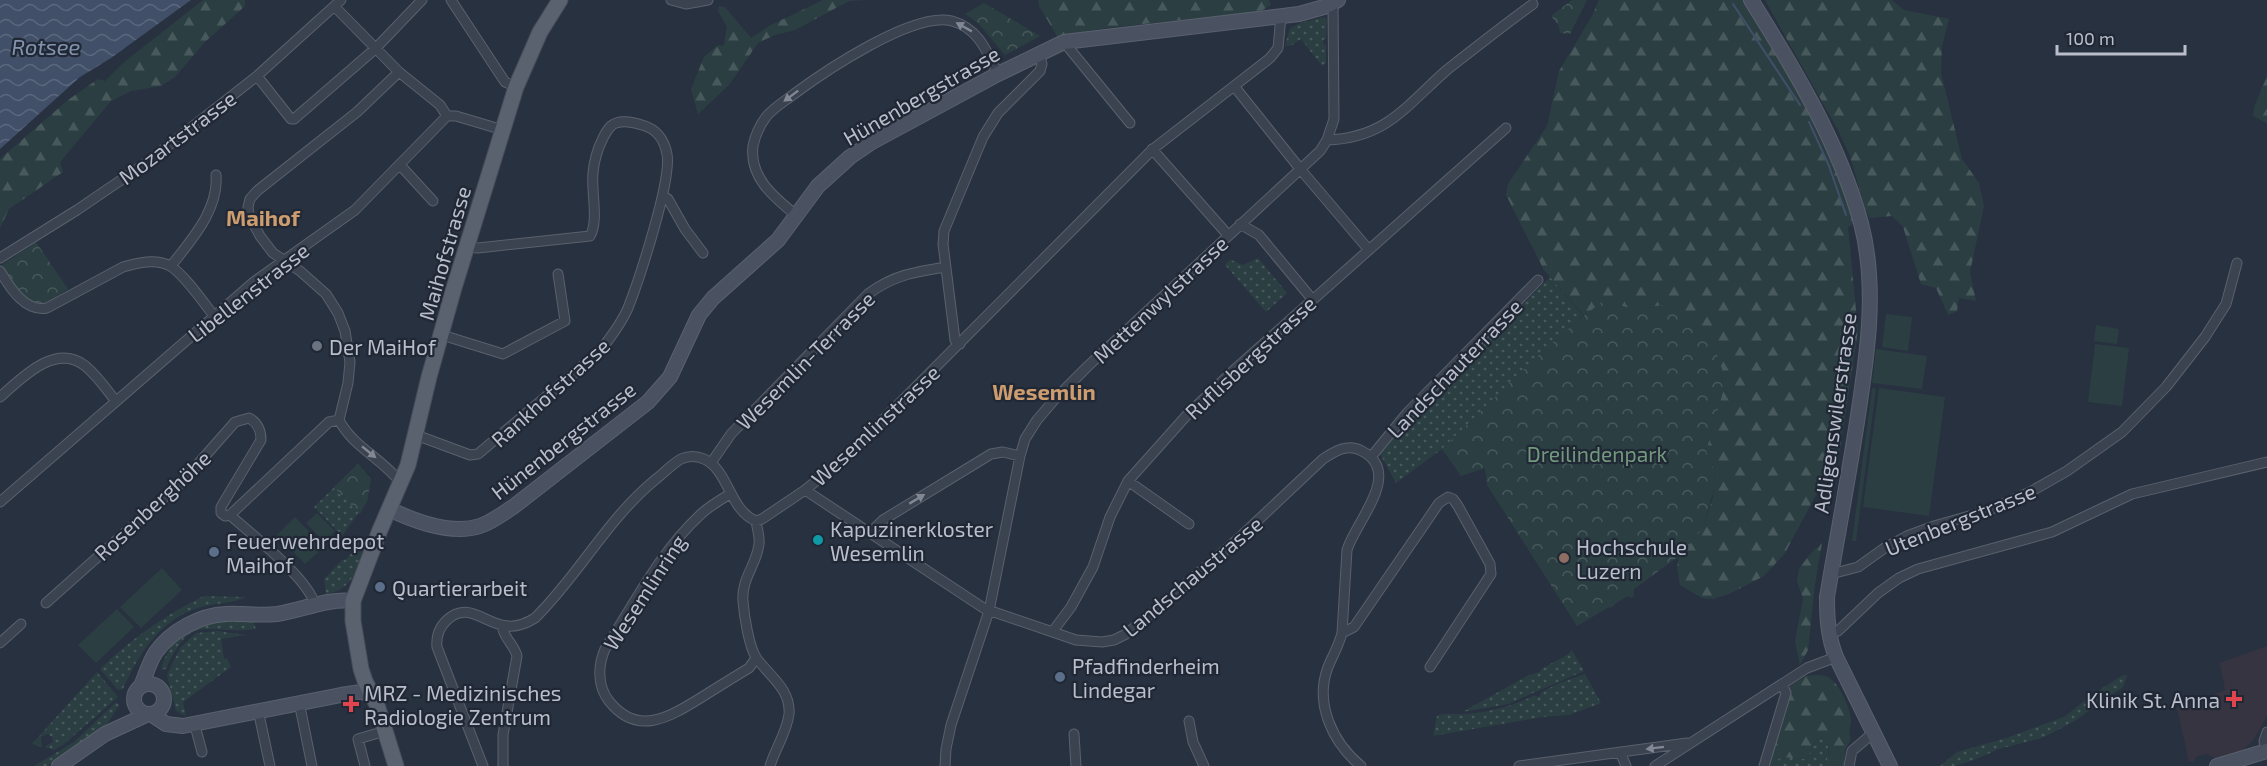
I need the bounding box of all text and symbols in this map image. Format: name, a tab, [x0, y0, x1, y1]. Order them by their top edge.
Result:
scale bar	[2057, 18, 2184, 56]
one-way arrow	[956, 22, 973, 32]
text: 100 m	[2066, 27, 2115, 49]
water label: Rotsee	[12, 33, 81, 59]
street label: Hünenbergstrasse	[838, 40, 1004, 150]
street label: Mozartstrasse	[113, 85, 241, 189]
one-way arrow	[784, 90, 799, 102]
street label: Maihofstrasse	[413, 183, 475, 323]
district label: Maihof	[226, 204, 301, 230]
street label: Mettenwylstrasse	[1087, 230, 1233, 368]
street label: Libellenstrasse	[183, 237, 313, 347]
street label: Wesemlin-Terrasse	[731, 286, 879, 434]
street label: Ruflisbergstrasse	[1180, 290, 1320, 424]
street label: Landschauterrasse	[1381, 293, 1527, 443]
street label: Adligenswilerstrasse	[1808, 311, 1860, 515]
street label: Rankhofstrasse	[486, 332, 614, 452]
place label: Der MaiHof	[329, 334, 437, 359]
marker: Der MaiHof	[310, 339, 324, 353]
street label: Wesemlinstrasse	[806, 359, 944, 491]
street label: Hünenbergstrasse	[486, 376, 640, 504]
district label: Wesemlin	[992, 378, 1096, 404]
park label: Dreilindenpark	[1527, 441, 1668, 466]
street label: Rosenberghöhe	[89, 445, 215, 565]
one-way arrow	[361, 445, 376, 458]
street label: Utenbergstrasse	[1881, 477, 2039, 561]
one-way arrow	[909, 494, 925, 505]
street label: Landschaustrasse	[1117, 510, 1267, 642]
place label: Kapuzinerkloster Wesemlin	[830, 516, 994, 565]
place label: Feuerwehrdepot Maihof	[226, 528, 384, 577]
street label: Wesemlinring	[597, 529, 691, 654]
marker: Kapuzinerkloster Wesemlin	[811, 533, 825, 547]
place label: Hochschule Luzern	[1576, 534, 1687, 583]
marker: Feuerwehrdepot Maihof	[207, 545, 221, 559]
marker: Hochschule Luzern	[1557, 551, 1571, 565]
place label: Quartierarbeit	[392, 575, 527, 601]
marker: Quartierarbeit	[373, 580, 387, 594]
place label: Pfadfinderheim Lindegar	[1072, 653, 1220, 702]
marker: Pfadfinderheim Lindegar	[1053, 670, 1067, 684]
place label: MRZ - Medizinisches Radiologie Zentrum	[364, 680, 561, 729]
place label: Klinik St. Anna	[2086, 687, 2220, 712]
marker: Klinik St. Anna	[2225, 690, 2243, 708]
marker: MRZ - Medizinisches Radiologie Zentrum	[342, 695, 360, 713]
one-way arrow	[1645, 743, 1664, 752]

